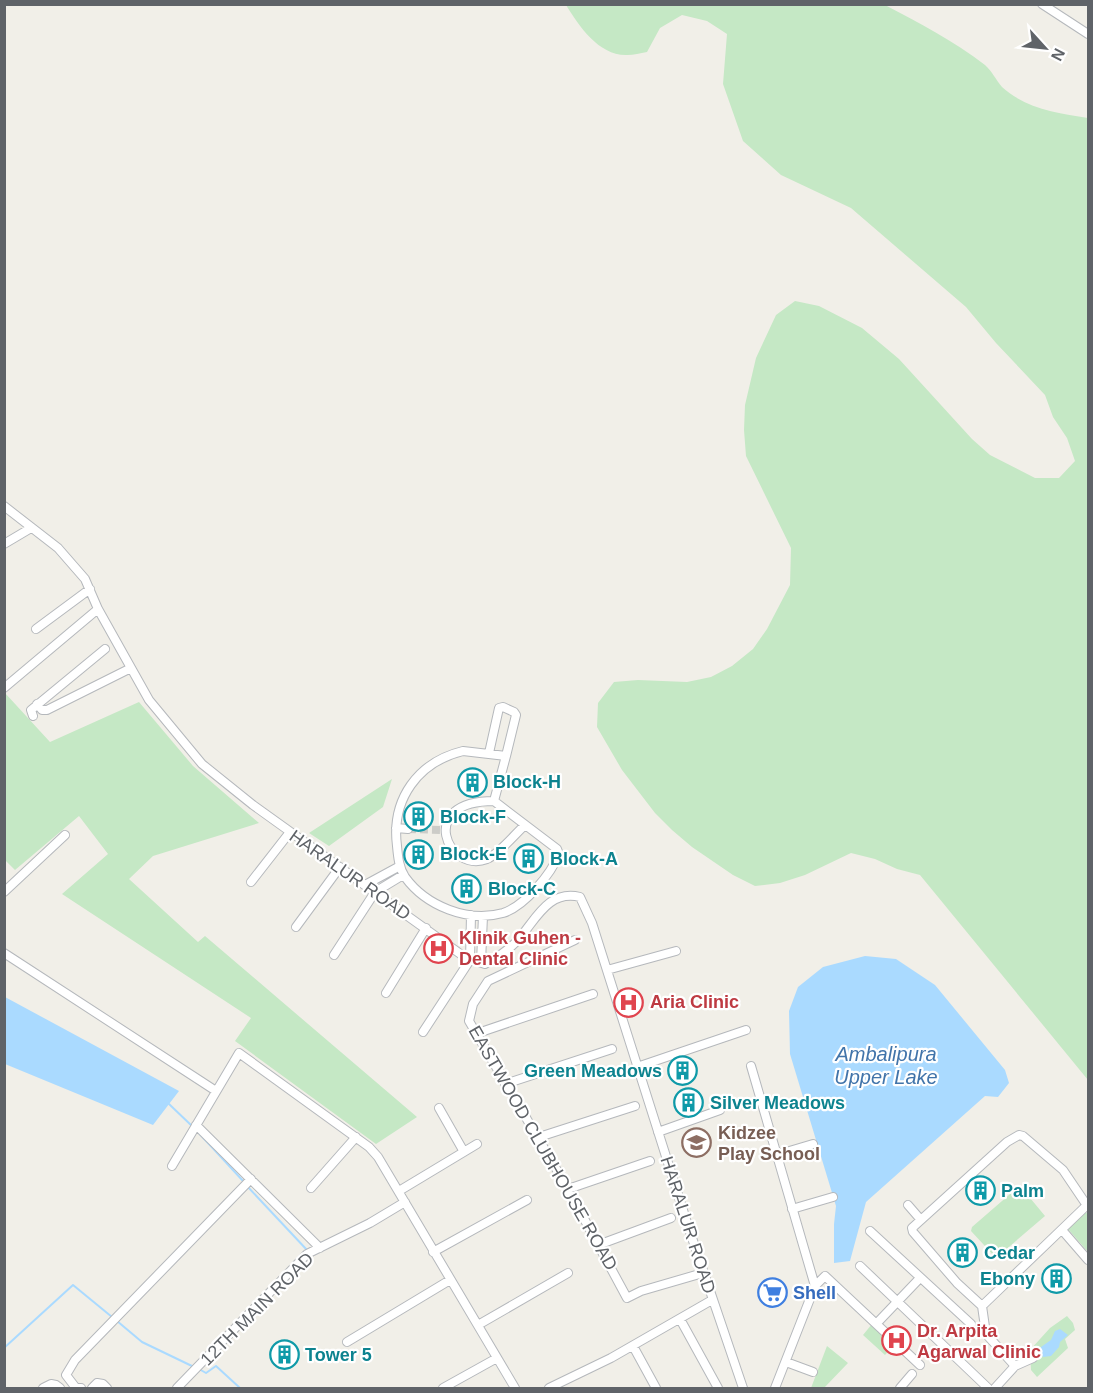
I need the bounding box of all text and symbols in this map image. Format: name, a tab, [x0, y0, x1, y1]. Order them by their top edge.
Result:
north arrow	[1015, 18, 1075, 78]
text: N	[1048, 46, 1068, 64]
building icon: Block-H	[456, 766, 488, 798]
place label: Block-H	[493, 772, 561, 792]
building icon: Block-F	[403, 801, 435, 833]
place label: Block-F	[440, 807, 506, 827]
street label: HARALUR ROAD	[286, 826, 414, 924]
building icon: Block-E	[403, 838, 435, 870]
building icon: Block-A	[513, 843, 545, 875]
place label: Block-E	[440, 844, 507, 864]
place label: Block-A	[550, 849, 618, 869]
building icon: Block-C	[451, 873, 483, 905]
place label: Block-C	[488, 879, 556, 899]
place label: Klinik Guhen - Dental Clinic	[459, 928, 581, 969]
hospital icon: Klinik Guhen - Dental Clinic	[422, 932, 454, 964]
hospital icon: Aria Clinic	[613, 986, 645, 1018]
place label: Aria Clinic	[650, 992, 739, 1012]
street label: EASTWOOD CLUBHOUSE ROAD	[465, 1022, 621, 1274]
water label: Ambalipura Upper Lake	[834, 1043, 938, 1088]
building icon: Green Meadows	[667, 1055, 699, 1087]
place label: Green Meadows	[524, 1061, 662, 1081]
building icon: Silver Meadows	[673, 1087, 705, 1119]
place label: Silver Meadows	[710, 1093, 845, 1113]
place label: Kidzee Play School	[718, 1123, 820, 1164]
school or university icon: Kidzee Play School	[681, 1127, 713, 1159]
street label: HARALUR ROAD	[656, 1154, 720, 1296]
building icon: Palm	[964, 1175, 996, 1207]
place label: Palm	[1001, 1181, 1044, 1201]
building icon: Cedar	[947, 1237, 979, 1269]
place label: Cedar	[984, 1243, 1035, 1263]
street label: 12TH MAIN ROAD	[197, 1249, 317, 1369]
building icon: Ebony	[1040, 1263, 1072, 1295]
place label: Ebony	[980, 1269, 1035, 1289]
supermarket icon: Shell	[756, 1277, 788, 1309]
place label: Shell	[793, 1283, 836, 1303]
place label: Dr. Arpita Agarwal Clinic	[917, 1321, 1041, 1362]
hospital icon: Dr. Arpita Agarwal Clinic	[880, 1325, 912, 1357]
building icon: Tower 5	[268, 1339, 300, 1371]
place label: Tower 5	[305, 1345, 372, 1365]

